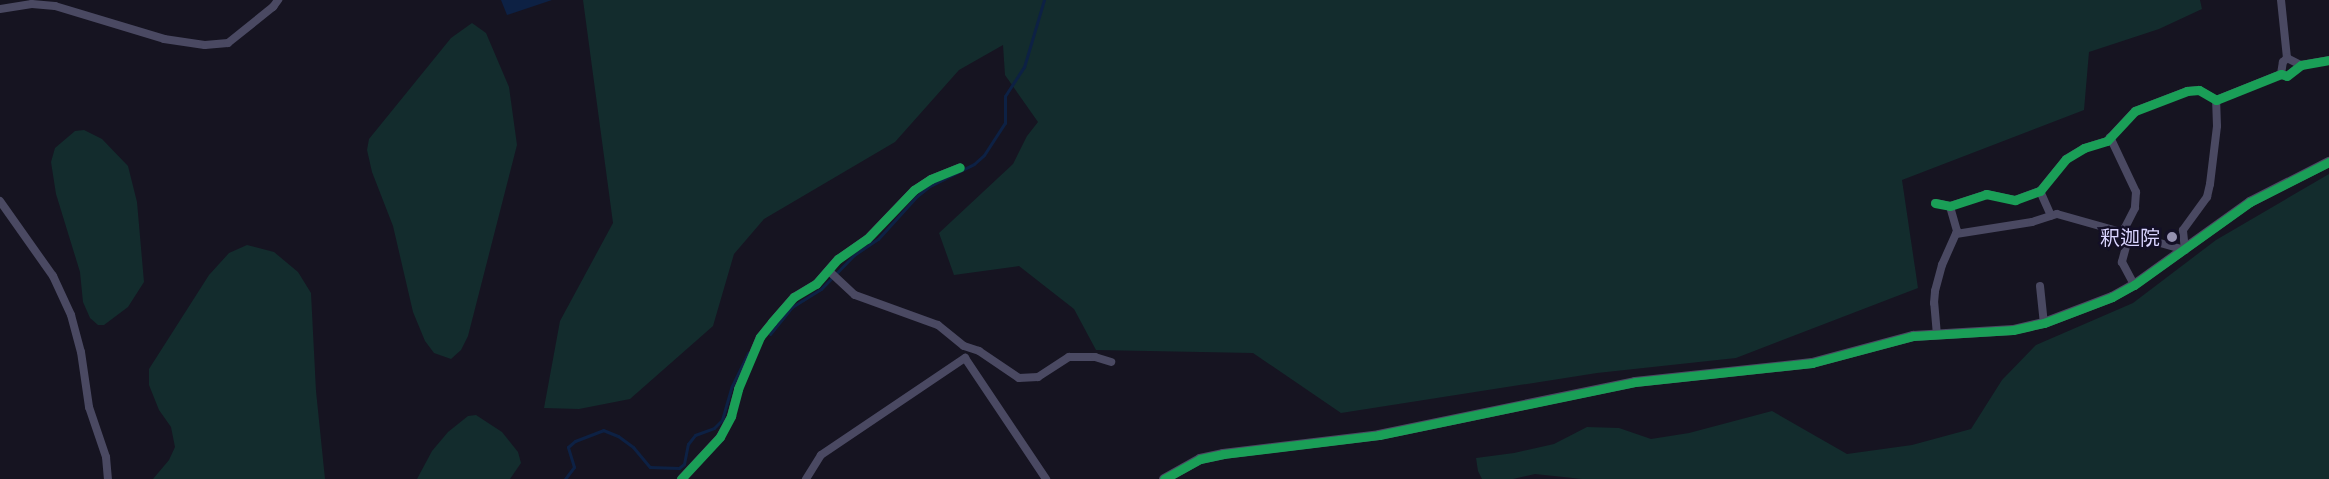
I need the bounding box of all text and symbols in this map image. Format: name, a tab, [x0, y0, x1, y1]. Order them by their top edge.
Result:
place label: 釈迦院	[2100, 225, 2160, 249]
marker: 釈迦院	[2165, 230, 2179, 244]

